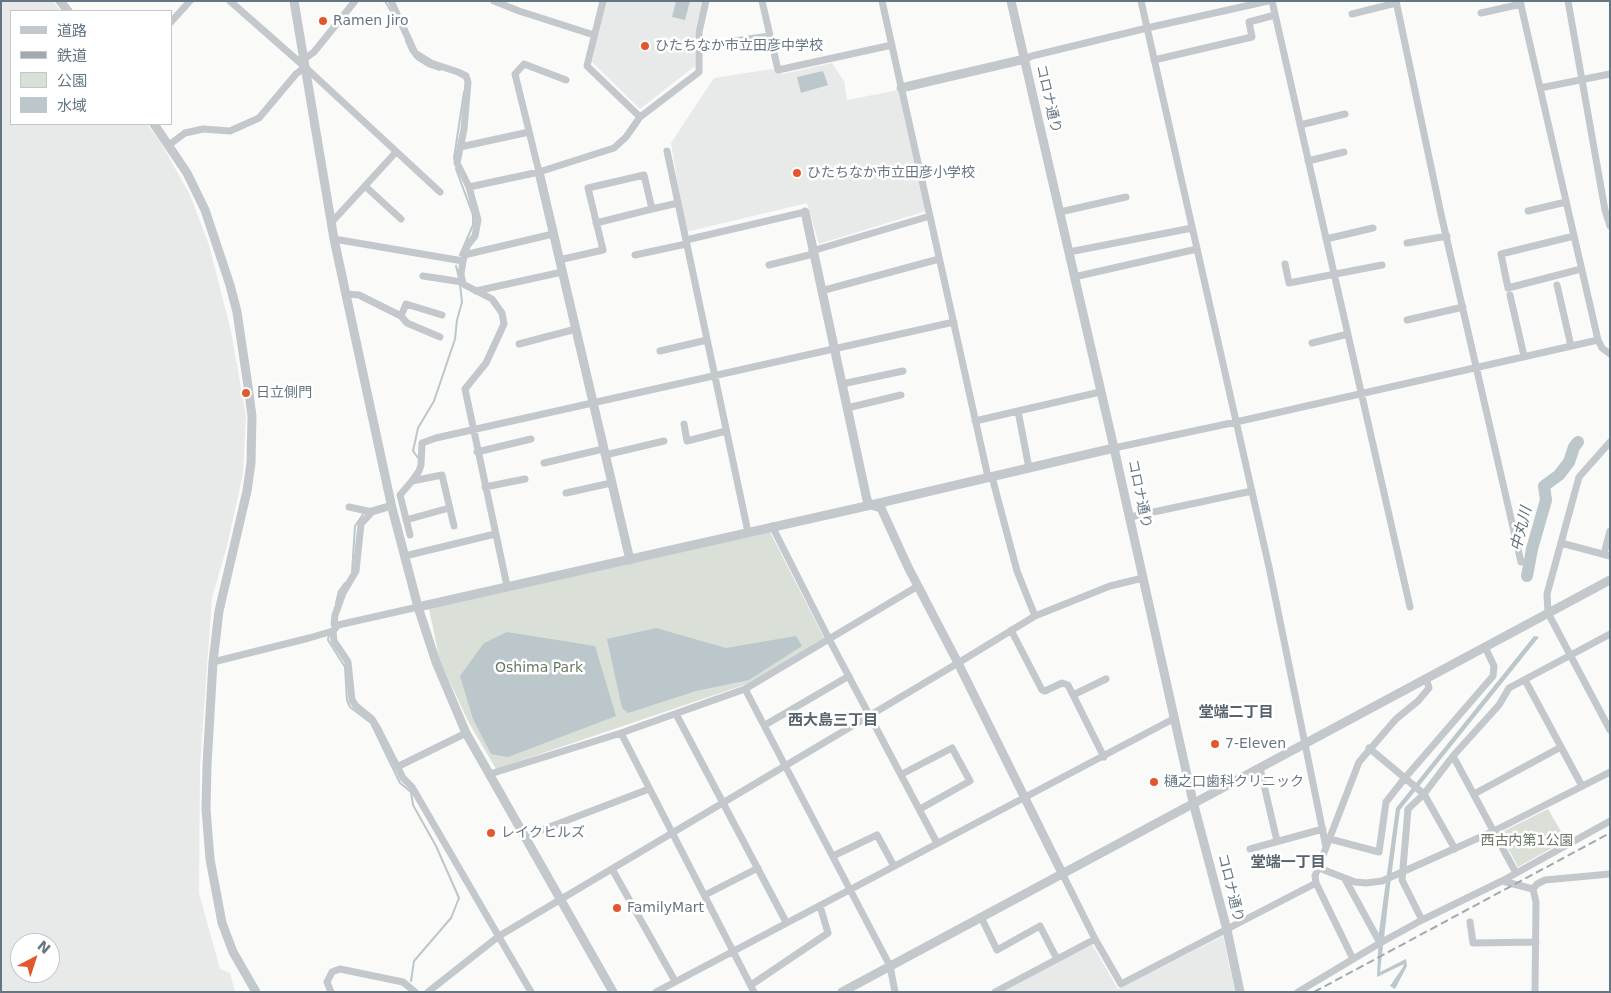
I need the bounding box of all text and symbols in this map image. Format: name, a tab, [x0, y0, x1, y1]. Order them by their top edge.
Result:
legend	[10, 10, 172, 125]
place label: Ramen Jiro	[333, 13, 409, 29]
marker: Ramen Jiro	[317, 15, 329, 27]
text: 道路	[57, 22, 87, 40]
place label: ひたちなか市立田彦中学校	[655, 38, 823, 54]
marker: ひたちなか市立田彦中学校	[639, 40, 651, 52]
text: 鉄道	[57, 47, 87, 65]
street label: コロナ通り	[1032, 63, 1064, 135]
text: 公園	[57, 72, 87, 90]
text: 水域	[57, 97, 87, 115]
place label: ひたちなか市立田彦小学校	[807, 165, 975, 181]
marker: ひたちなか市立田彦小学校	[791, 167, 803, 179]
place label: 日立側門	[256, 385, 312, 401]
marker: 日立側門	[240, 387, 252, 399]
street label: コロナ通り	[1124, 458, 1154, 530]
water label: 中丸川	[1508, 505, 1536, 553]
park label: Oshima Park	[495, 660, 583, 676]
district label: 堂端二丁目	[1199, 704, 1273, 722]
district label: 西大島三丁目	[788, 712, 878, 730]
place label: 7-Eleven	[1225, 736, 1286, 752]
marker: 7-Eleven	[1209, 738, 1221, 750]
place label: 樋之口歯科クリニック	[1164, 774, 1304, 790]
marker: 樋之口歯科クリニック	[1148, 776, 1160, 788]
place label: レイクヒルズ	[501, 825, 585, 841]
marker: レイクヒルズ	[485, 827, 497, 839]
park label: 西古内第1公園	[1481, 833, 1573, 849]
street label: コロナ通り	[1213, 852, 1247, 924]
district label: 堂端一丁目	[1251, 854, 1325, 872]
place label: FamilyMart	[627, 900, 704, 916]
marker: FamilyMart	[611, 902, 623, 914]
north arrow	[10, 933, 60, 983]
text: N	[34, 937, 54, 957]

